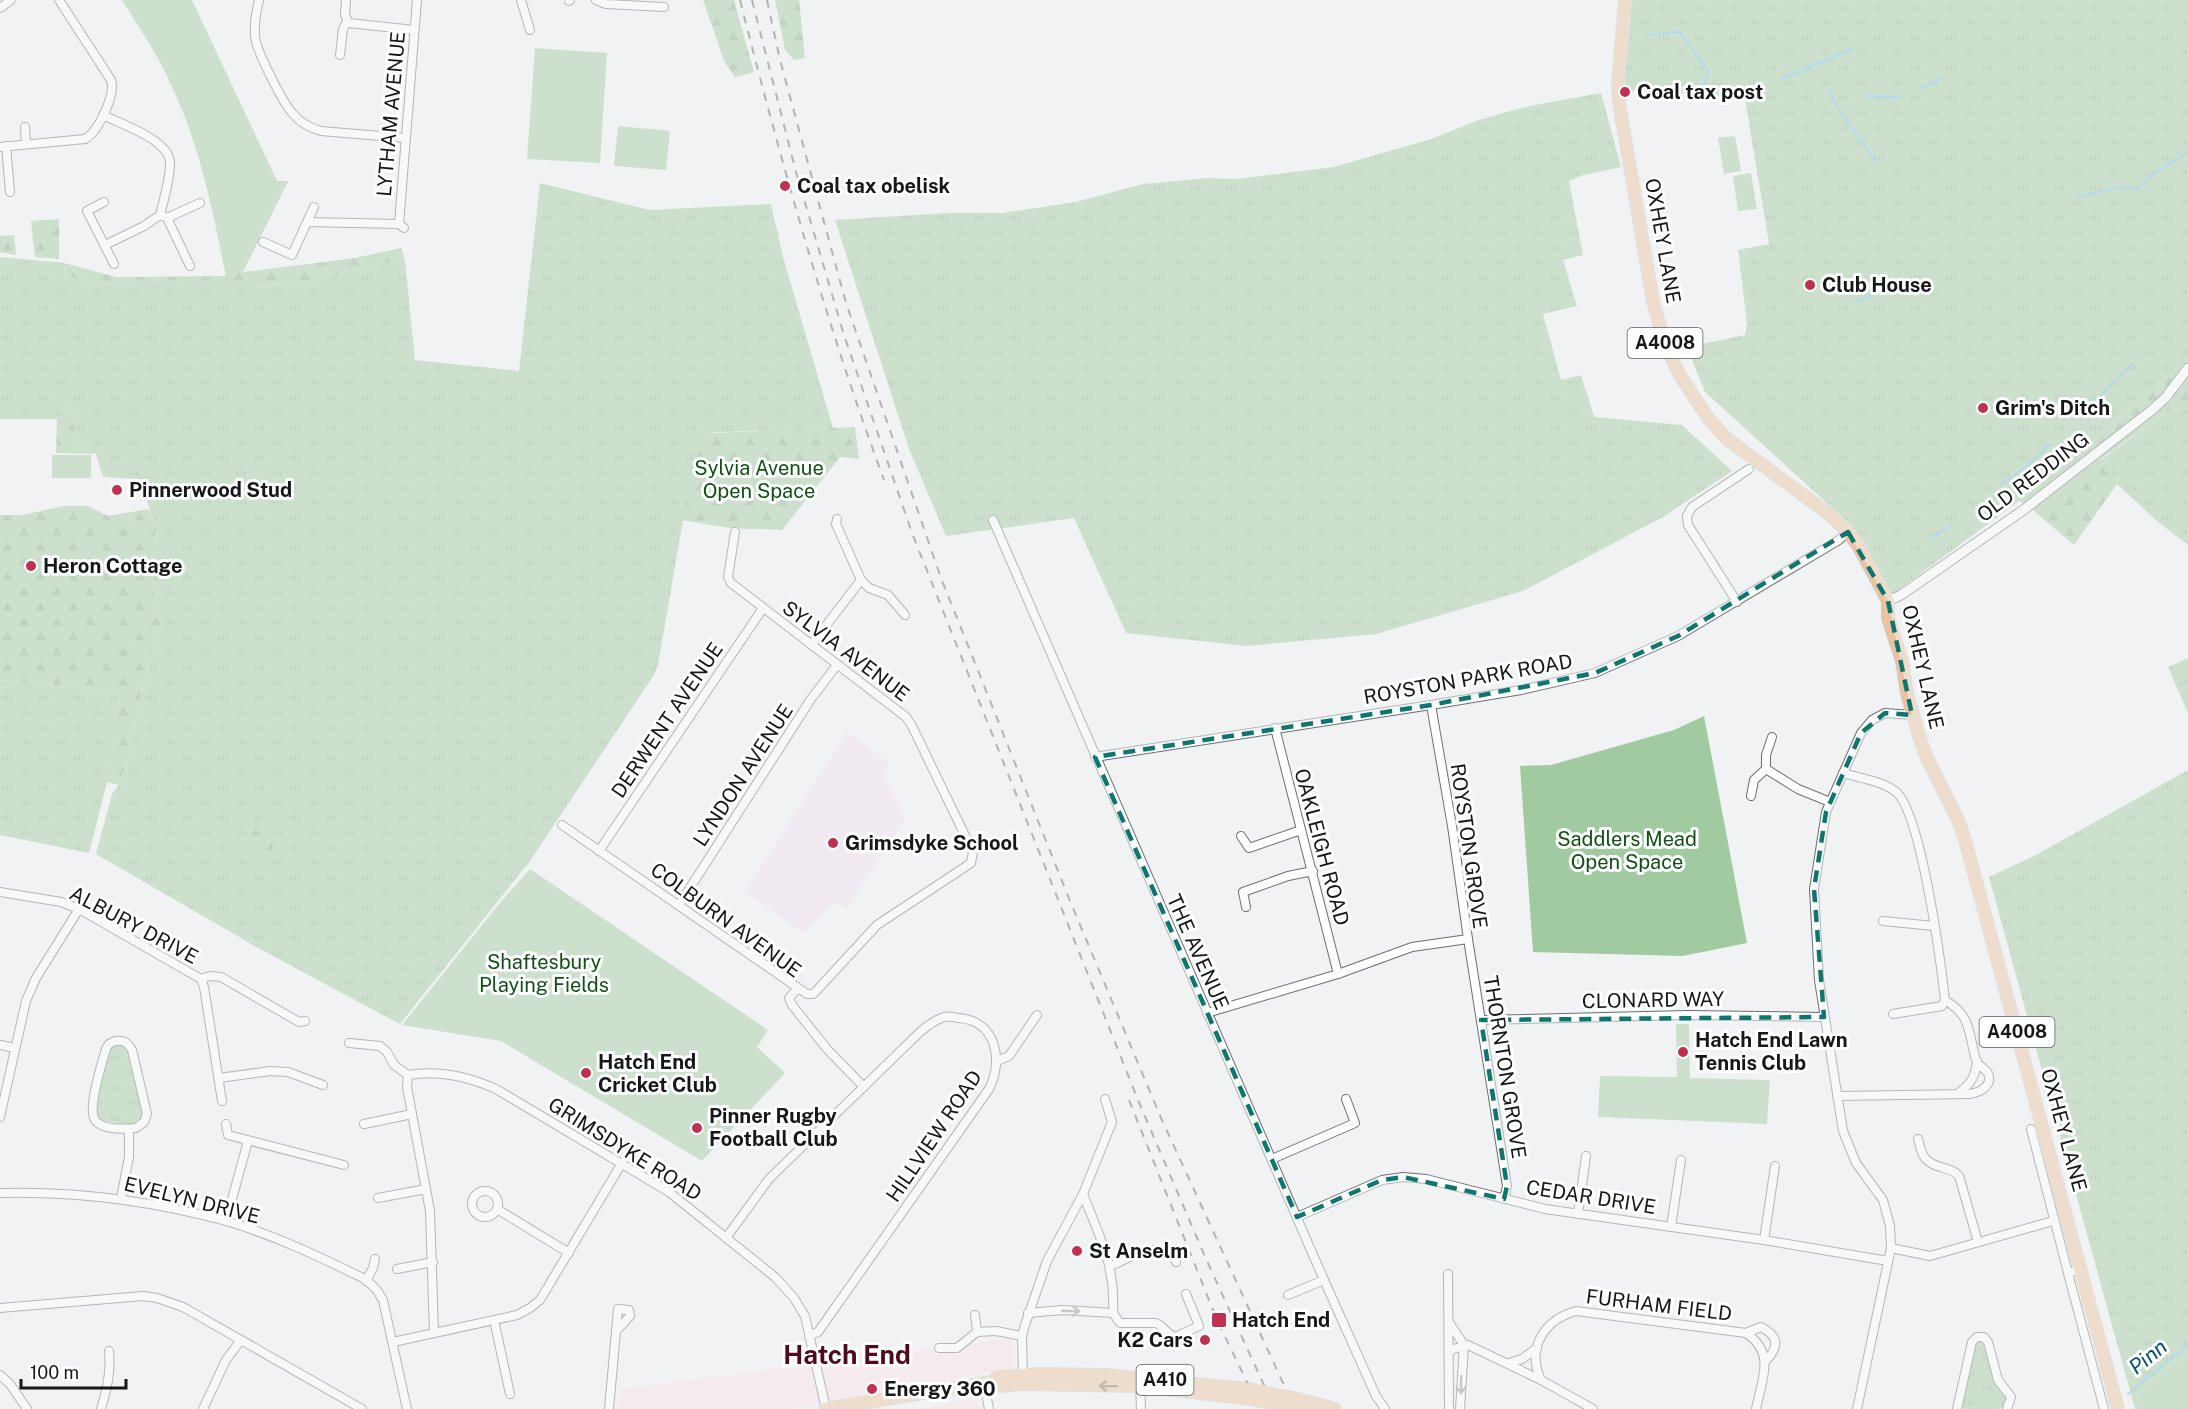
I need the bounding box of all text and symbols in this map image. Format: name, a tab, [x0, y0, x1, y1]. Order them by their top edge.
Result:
street label: LYTHAM AVENUE	[372, 30, 410, 198]
place label: Coal tax post	[1637, 80, 1763, 104]
marker: Coal tax post	[1618, 85, 1632, 99]
place label: Coal tax obelisk	[797, 174, 950, 198]
street label: OXHEY LANE	[1640, 177, 1686, 305]
marker: Coal tax obelisk	[778, 179, 792, 193]
place label: Club House	[1822, 273, 1932, 297]
marker: Club House	[1803, 278, 1817, 292]
road number: A4008	[1628, 328, 1702, 358]
place label: Grim's Ditch	[1995, 396, 2110, 420]
marker: Grim's Ditch	[1976, 401, 1990, 415]
street label: OLD REDDING	[1972, 427, 2094, 527]
park label: Sylvia Avenue Open Space	[694, 456, 824, 503]
place label: Pinnerwood Stud	[129, 478, 292, 502]
marker: Pinnerwood Stud	[110, 483, 124, 497]
place label: Heron Cottage	[43, 554, 182, 578]
marker: Heron Cottage	[24, 559, 38, 573]
street label: SYLVIA AVENUE	[778, 595, 914, 707]
street label: OXHEY LANE	[1897, 603, 1949, 731]
street label: DERWENT AVENUE	[606, 638, 728, 802]
street label: ROYSTON PARK ROAD	[1362, 649, 1574, 709]
street label: LYNDON AVENUE	[688, 699, 798, 851]
street label: ROYSTON GROVE	[1446, 762, 1492, 930]
street label: OAKLEIGH ROAD	[1289, 766, 1355, 928]
park label: Saddlers Mead Open Space	[1557, 827, 1697, 874]
place label: Grimsdyke School	[845, 831, 1019, 855]
marker: Grimsdyke School	[826, 836, 840, 850]
street label: COLBURN AVENUE	[646, 857, 806, 983]
street label: ALBURY DRIVE	[66, 881, 202, 969]
street label: THE AVENUE	[1162, 891, 1234, 1013]
park label: Shaftesbury Playing Fields	[479, 950, 609, 997]
street label: THORNTON GROVE	[1479, 974, 1531, 1160]
street label: CLONARD WAY	[1582, 987, 1724, 1013]
road number: A4008	[1980, 1017, 2054, 1047]
place label: Hatch End Lawn Tennis Club	[1695, 1028, 1848, 1075]
marker: Hatch End Lawn Tennis Club	[1676, 1045, 1690, 1059]
place label: Hatch End Cricket Club	[598, 1050, 717, 1097]
marker: Hatch End Cricket Club	[579, 1066, 593, 1080]
street label: HILLVIEW ROAD	[881, 1066, 987, 1206]
street label: OXHEY LANE	[2036, 1066, 2092, 1194]
street label: GRIMSDYKE ROAD	[544, 1092, 706, 1206]
place label: Pinner Rugby Football Club	[709, 1104, 838, 1151]
marker: Pinner Rugby Football Club	[690, 1121, 704, 1135]
street label: EVELYN DRIVE	[122, 1172, 262, 1228]
street label: CEDAR DRIVE	[1524, 1175, 1658, 1219]
place label: St Anselm	[1089, 1239, 1188, 1263]
marker: St Anselm	[1070, 1244, 1084, 1258]
street label: FURHAM FIELD	[1585, 1284, 1733, 1326]
one-way arrow	[1060, 1305, 1080, 1316]
place label: Hatch End	[1232, 1308, 1330, 1332]
marker: Hatch End	[1210, 1311, 1228, 1329]
place label: K2 Cars	[1117, 1328, 1193, 1352]
marker: K2 Cars	[1198, 1333, 1212, 1347]
water label: Pinn	[2124, 1334, 2172, 1379]
district label: Hatch End	[783, 1339, 911, 1370]
scale bar	[21, 1352, 126, 1390]
text: 100 m	[30, 1362, 79, 1383]
road number: A410	[1136, 1365, 1194, 1395]
one-way arrow	[1455, 1375, 1467, 1395]
place label: Energy 360	[884, 1377, 996, 1401]
one-way arrow	[1099, 1380, 1119, 1392]
marker: Energy 360	[865, 1382, 879, 1396]

